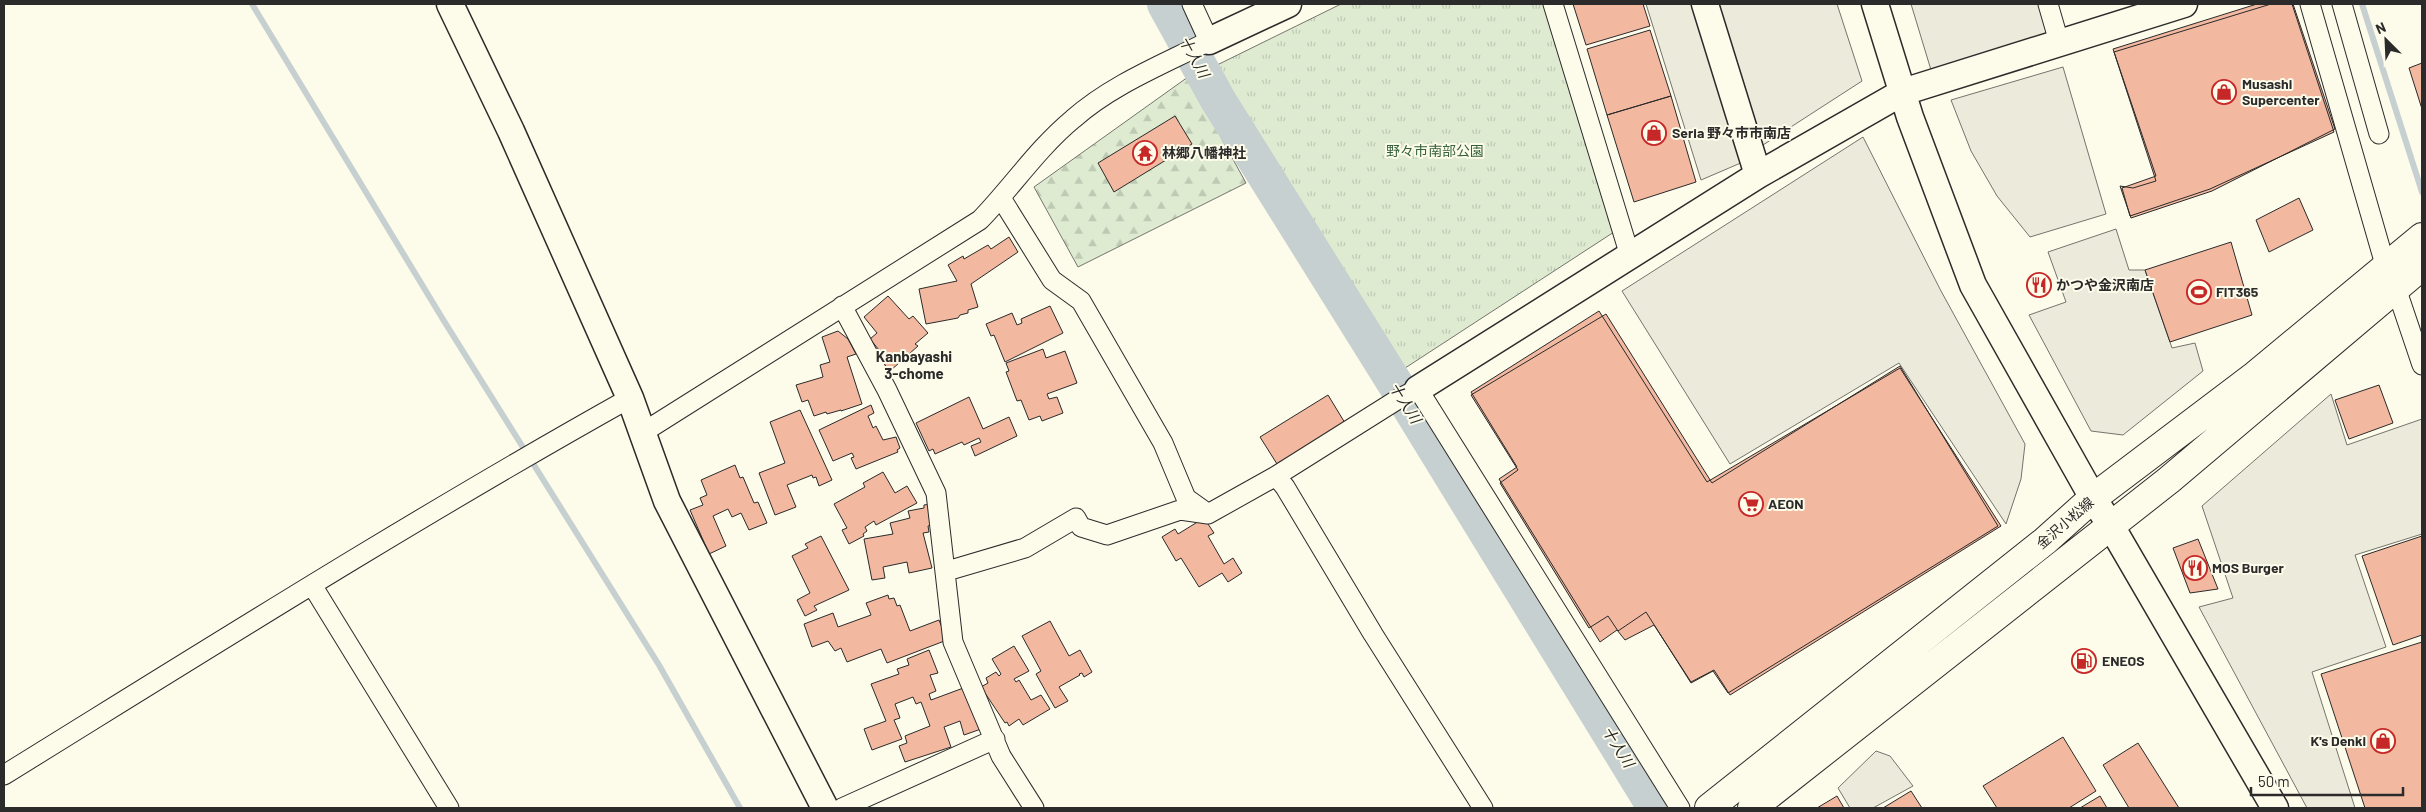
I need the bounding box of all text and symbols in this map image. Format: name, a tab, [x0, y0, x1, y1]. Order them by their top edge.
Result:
north arrow	[2361, 15, 2411, 65]
text: N	[2373, 18, 2388, 37]
water label: 十人川	[1176, 32, 1215, 82]
place label: Musashi Supercenter	[2242, 75, 2320, 108]
shop icon: Musashi Supercenter	[2211, 79, 2237, 105]
shop icon: Seria 野々市市南店	[1641, 120, 1667, 146]
place label: Seria 野々市市南店	[1672, 124, 1791, 141]
temple icon: 林郷八幡神社	[1132, 140, 1158, 166]
park label: 野々市南部公園	[1386, 142, 1484, 159]
place label: 林郷八幡神社	[1162, 144, 1246, 161]
restaurant icon: かつや金沢南店	[2026, 272, 2052, 298]
place label: かつや金沢南店	[2056, 276, 2154, 293]
sports icon: FIT365	[2186, 279, 2212, 305]
place label: FIT365	[2216, 283, 2259, 300]
district label: Kanbayashi 3-chome	[876, 347, 952, 382]
water label: 十人川	[1386, 379, 1426, 428]
supermarket icon: AEON	[1738, 491, 1764, 517]
street label: 金沢小松線	[2033, 493, 2097, 552]
place label: AEON	[1768, 495, 1804, 512]
restaurant icon: MOS Burger	[2182, 555, 2208, 581]
place label: MOS Burger	[2212, 559, 2285, 576]
fuel station icon: ENEOS	[2071, 648, 2097, 674]
place label: ENEOS	[2102, 652, 2145, 669]
water label: 十人川	[1599, 723, 1639, 772]
shop icon: K's Denki	[2370, 728, 2396, 754]
place label: K's Denki	[2310, 732, 2366, 749]
scale bar	[2251, 764, 2404, 796]
text: 50 m	[2258, 772, 2290, 790]

